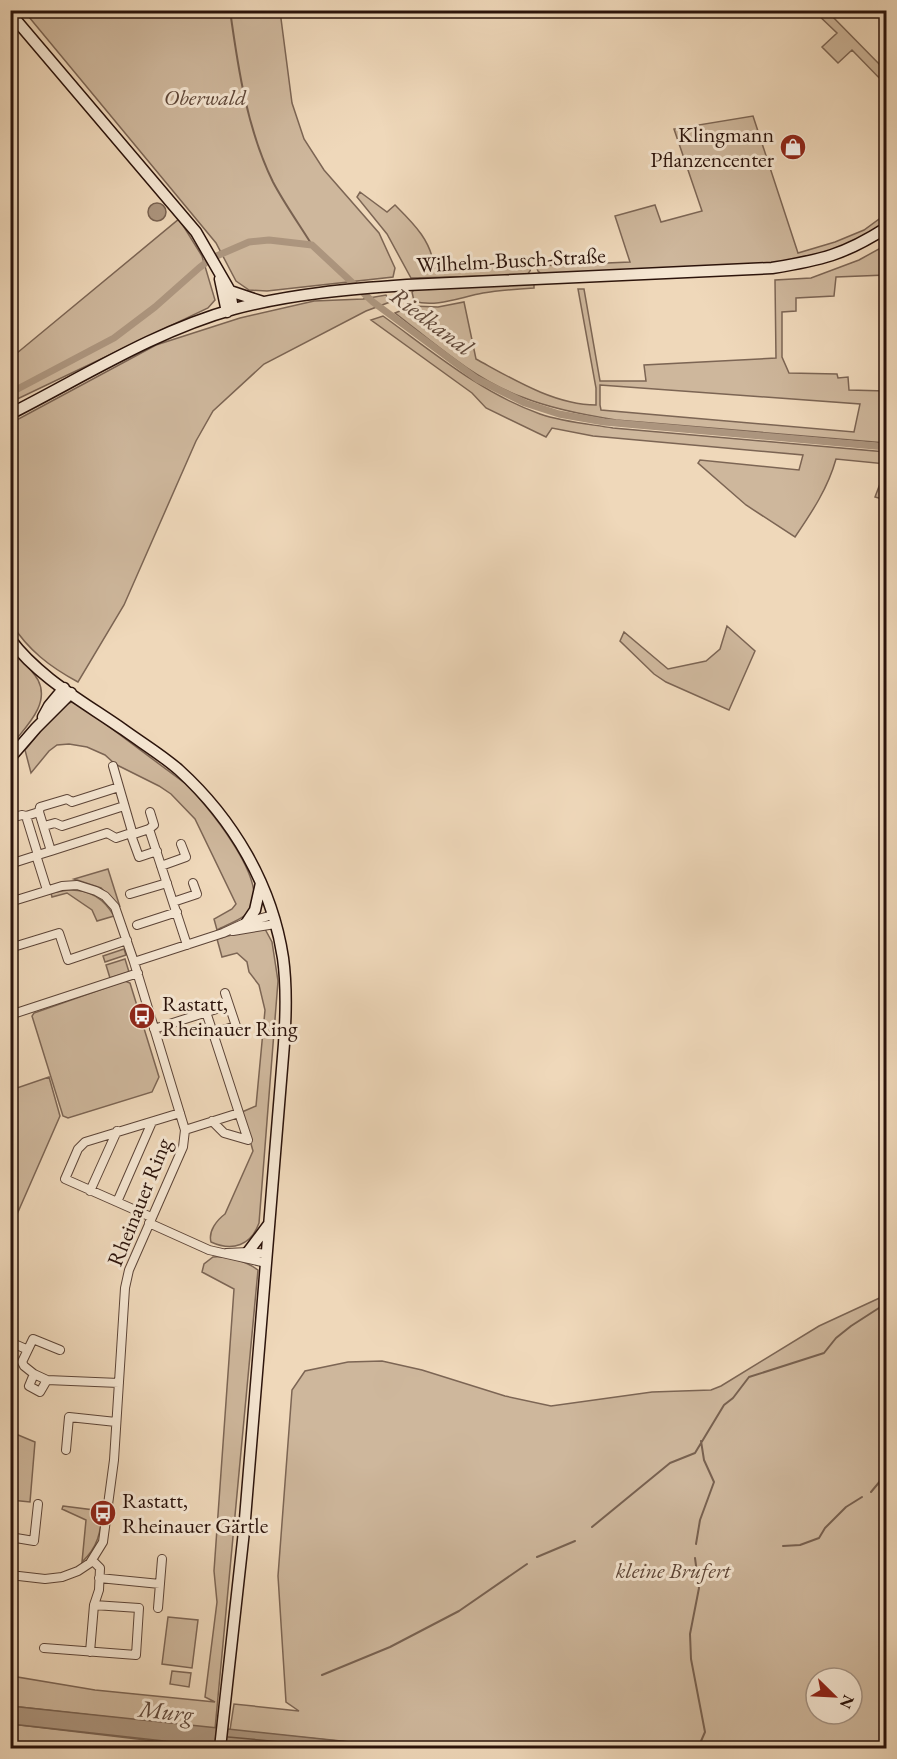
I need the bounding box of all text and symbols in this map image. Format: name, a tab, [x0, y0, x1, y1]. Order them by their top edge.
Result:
park label: Oberwald	[164, 83, 247, 112]
place label: Klingmann Pflanzencenter	[650, 120, 775, 174]
shop icon: Klingmann Pflanzencenter	[778, 132, 808, 162]
street label: Wilhelm-Busch-Straße	[416, 241, 607, 279]
water label: Riedkanal	[384, 280, 481, 363]
place label: Rastatt, Rheinauer Ring	[162, 989, 298, 1043]
bus stop icon: Rastatt, Rheinauer Ring	[127, 1001, 157, 1031]
street label: Rheinauer Ring	[100, 1133, 178, 1270]
place label: Rastatt, Rheinauer Gärtle	[122, 1486, 269, 1540]
bus stop icon: Rastatt, Rheinauer Gärtle	[88, 1498, 118, 1528]
park label: kleine Brufert	[616, 1556, 732, 1585]
north arrow	[804, 1666, 864, 1726]
text: N	[835, 1692, 859, 1712]
water label: Murg	[135, 1693, 196, 1729]

